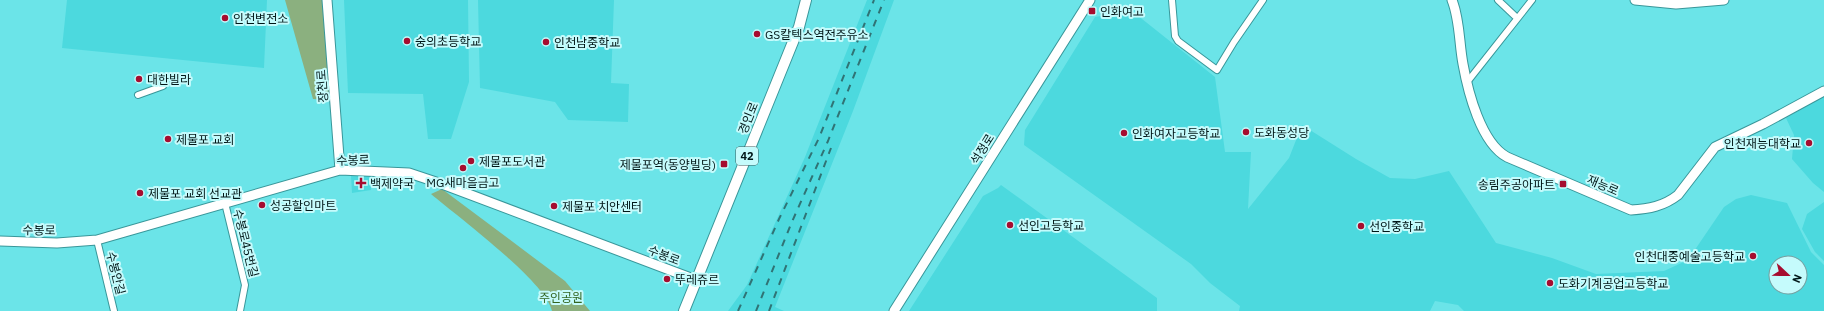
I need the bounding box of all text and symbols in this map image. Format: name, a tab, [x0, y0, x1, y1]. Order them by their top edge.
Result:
place label: 인화여고	[1100, 4, 1144, 19]
marker: 인화여고	[1087, 6, 1097, 16]
place label: 인천변전소	[233, 11, 288, 26]
marker: 인천변전소	[220, 13, 230, 23]
place label: GS칼텍스역전주유소	[765, 27, 869, 42]
marker: GS칼텍스역전주유소	[752, 29, 762, 39]
place label: 숭의초등학교	[415, 34, 481, 49]
place label: 인천남중학교	[554, 35, 620, 50]
marker: 숭의초등학교	[402, 36, 412, 46]
marker: 인천남중학교	[541, 37, 551, 47]
street label: 장천로	[313, 69, 331, 103]
place label: 대한빌라	[147, 72, 191, 87]
marker: 대한빌라	[134, 74, 144, 84]
street label: 경인로	[735, 100, 761, 136]
place label: 도화동성당	[1254, 125, 1309, 140]
place label: 인화여자고등학교	[1132, 126, 1220, 141]
marker: 도화동성당	[1241, 127, 1251, 137]
marker: 인화여자고등학교	[1119, 128, 1129, 138]
street label: 석정로	[967, 131, 997, 167]
place label: 제물포 교회	[176, 132, 234, 147]
marker: 제물포 교회	[163, 134, 173, 144]
place label: 인천재능대학교	[1724, 136, 1801, 151]
marker: 인천재능대학교	[1804, 138, 1814, 148]
road number: 42	[736, 147, 758, 165]
street label: 수봉로	[336, 152, 370, 168]
place label: 제물포도서관	[479, 154, 545, 169]
marker: 제물포도서관	[466, 156, 476, 166]
place label: 제물포역(동양빌딩)	[620, 157, 716, 172]
marker: 제물포역(동양빌딩)	[719, 159, 729, 169]
marker: MG새마을금고	[458, 163, 468, 173]
street label: 재능로	[1585, 172, 1621, 198]
place label: MG새마을금고	[426, 175, 500, 190]
place label: 백제약국	[370, 176, 414, 191]
marker: 백제약국	[355, 177, 367, 189]
place label: 송림주공아파트	[1478, 177, 1555, 192]
marker: 송림주공아파트	[1558, 179, 1568, 189]
place label: 제물포 교회 선교관	[148, 186, 242, 201]
marker: 제물포 교회 선교관	[135, 188, 145, 198]
place label: 성공할인마트	[270, 198, 336, 213]
place label: 제물포 치안센터	[562, 199, 642, 214]
marker: 성공할인마트	[257, 200, 267, 210]
marker: 제물포 치안센터	[549, 201, 559, 211]
street label: 수봉로45번길	[230, 207, 262, 279]
place label: 선인고등학교	[1018, 218, 1084, 233]
place label: 선인중학교	[1369, 219, 1424, 234]
marker: 선인고등학교	[1005, 220, 1015, 230]
marker: 선인중학교	[1356, 221, 1366, 231]
street label: 수봉로	[22, 222, 56, 238]
street label: 수봉로	[646, 242, 682, 268]
place label: 인천대중예술고등학교	[1635, 249, 1745, 264]
street label: 수봉안길	[103, 250, 129, 296]
marker: 인천대중예술고등학교	[1748, 251, 1758, 261]
north arrow	[1768, 255, 1808, 295]
place label: 뚜레쥬르	[675, 272, 719, 287]
text: N	[1789, 272, 1805, 285]
marker: 뚜레쥬르	[662, 274, 672, 284]
place label: 도화기계공업고등학교	[1558, 276, 1668, 291]
marker: 도화기계공업고등학교	[1545, 278, 1555, 288]
park label: 주인공원	[539, 290, 583, 305]

